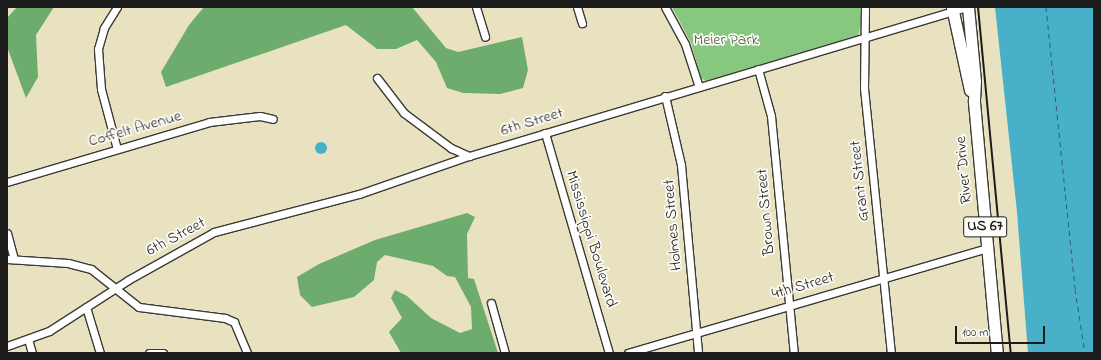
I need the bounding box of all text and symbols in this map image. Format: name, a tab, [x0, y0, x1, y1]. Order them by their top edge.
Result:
park label: Meier Park	[694, 30, 758, 50]
street label: 6th Street	[498, 103, 566, 141]
street label: Coffelt Avenue	[86, 107, 184, 151]
street label: River Drive	[951, 135, 977, 205]
street label: Grant Street	[846, 140, 874, 222]
street label: Mississippi Boulevard	[561, 168, 621, 310]
street label: Brown Street	[753, 168, 779, 256]
street label: Holmes Street	[659, 178, 687, 272]
street label: 6th Street	[143, 213, 209, 261]
road number: US 67	[963, 214, 1007, 240]
street label: 4th Street	[770, 268, 836, 304]
scale bar	[957, 318, 1047, 344]
text: 100 m	[962, 324, 989, 342]

